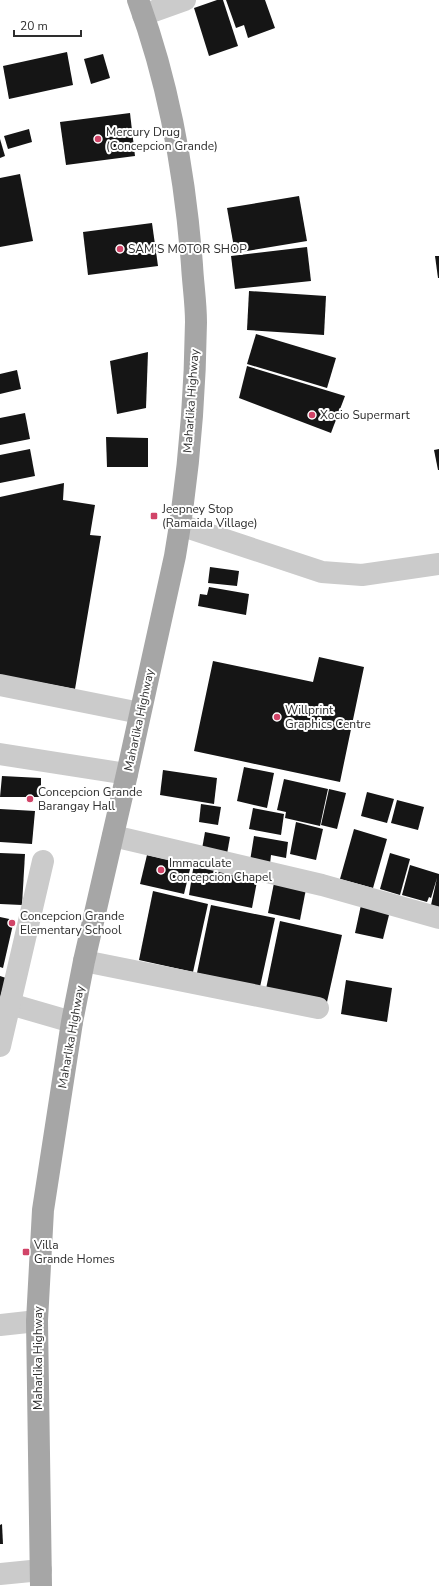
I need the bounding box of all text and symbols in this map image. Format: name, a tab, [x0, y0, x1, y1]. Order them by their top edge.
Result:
scale bar	[14, 12, 81, 38]
text: 20 m	[20, 18, 48, 34]
place label: Mercury Drug (Concepcion Grande)	[106, 124, 218, 154]
marker: Mercury Drug (Concepcion Grande)	[93, 134, 103, 144]
place label: SAM'S MOTOR SHOP	[128, 241, 247, 257]
marker: SAM'S MOTOR SHOP	[115, 244, 125, 254]
street label: Maharlika Highway	[179, 348, 203, 453]
place label: Xocio Supermart	[320, 407, 411, 423]
marker: Xocio Supermart	[307, 410, 317, 420]
place label: Jeepney Stop (Ramaida Village)	[161, 501, 258, 531]
marker: Jeepney Stop (Ramaida Village)	[149, 511, 159, 521]
street label: Maharlika Highway	[120, 667, 158, 773]
place label: Willprint Graphics Centre	[285, 702, 371, 732]
marker: Willprint Graphics Centre	[272, 712, 282, 722]
place label: Concepcion Grande Barangay Hall	[38, 784, 142, 814]
marker: Concepcion Grande Barangay Hall	[25, 794, 35, 804]
place label: Immaculate Concepcion Chapel	[169, 855, 273, 885]
marker: Immaculate Concepcion Chapel	[156, 865, 166, 875]
place label: Concepcion Grande Elementary School	[20, 908, 124, 938]
marker: Concepcion Grande Elementary School	[7, 918, 17, 928]
street label: Maharlika Highway	[54, 984, 88, 1090]
place label: Villa Grande Homes	[33, 1237, 115, 1267]
marker: Villa Grande Homes	[21, 1247, 31, 1257]
street label: Maharlika Highway	[30, 1305, 46, 1410]

